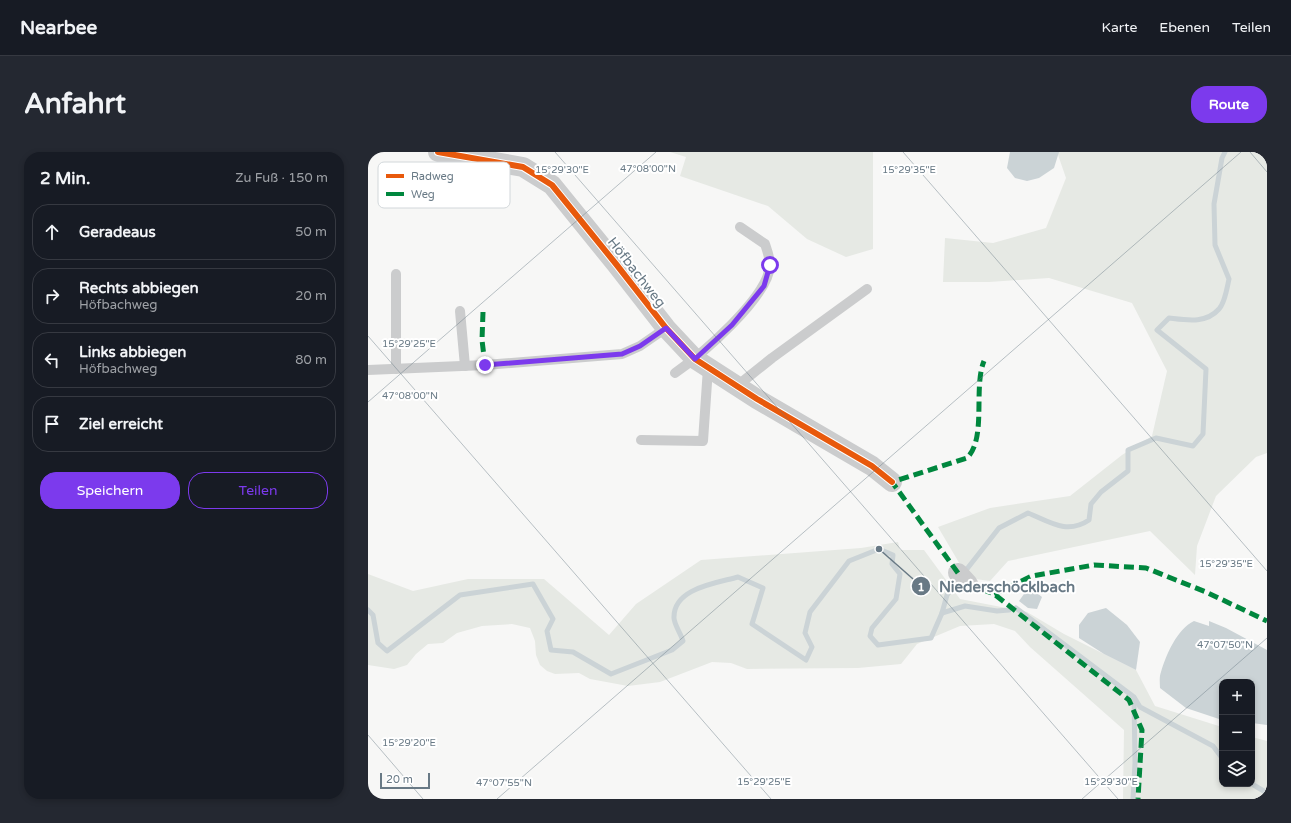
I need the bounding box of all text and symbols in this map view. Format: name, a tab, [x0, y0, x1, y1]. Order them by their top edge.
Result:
text: Nearbee	[20, 17, 97, 39]
text: Karte	[1102, 19, 1137, 36]
text: Ebenen	[1159, 19, 1210, 36]
text: Teilen	[1232, 19, 1271, 36]
button: Route	[1191, 86, 1267, 123]
text: Anfahrt	[24, 87, 126, 121]
legend	[378, 162, 510, 208]
text: 47°08'00"N	[620, 163, 676, 175]
text: 15°29'30"E	[535, 164, 589, 176]
text: 15°29'35"E	[882, 164, 936, 176]
text: 2 Min.	[40, 168, 90, 189]
text: Zu Fuß · 150 m	[235, 170, 328, 186]
text: Radweg	[411, 170, 454, 183]
text: Weg	[411, 188, 435, 201]
icon: ahead	[41, 221, 63, 243]
text: Geradeaus	[79, 223, 156, 241]
text: 50 m	[295, 224, 327, 240]
street label: Höfbachweg	[604, 234, 669, 311]
route start	[761, 256, 779, 274]
text: Rechts abbiegen	[79, 279, 199, 297]
icon: right	[41, 285, 63, 307]
text: 20 m	[295, 288, 327, 304]
text: Höfbachweg	[79, 297, 157, 313]
text: 15°29'25"E	[382, 338, 436, 350]
text: Links abbiegen	[79, 343, 186, 361]
icon: left	[41, 349, 63, 371]
text: 80 m	[295, 352, 327, 368]
route end	[476, 356, 494, 374]
text: Höfbachweg	[79, 361, 157, 377]
text: 47°08'00"N	[382, 390, 438, 402]
icon: arrive	[41, 413, 63, 435]
text: Ziel erreicht	[79, 415, 163, 433]
button: Speichern	[40, 472, 180, 509]
button: Teilen	[188, 472, 328, 509]
text: 15°29'35"E	[1199, 558, 1253, 570]
callout: Niederschöcklbach	[911, 573, 1083, 600]
text: Niederschöcklbach	[939, 578, 1075, 596]
text: 1	[917, 580, 925, 594]
text: 47°07'50"N	[1197, 639, 1253, 651]
map controls	[1219, 679, 1255, 787]
button: +	[1219, 679, 1255, 715]
button: −	[1219, 715, 1255, 751]
text: 15°29'20"E	[382, 737, 436, 749]
button: layers	[1219, 751, 1255, 787]
scale bar	[380, 771, 430, 790]
text: 20 m	[386, 773, 413, 786]
text: 15°29'25"E	[737, 776, 791, 788]
text: 15°29'30"E	[1084, 776, 1138, 788]
text: 47°07'55"N	[476, 777, 532, 789]

